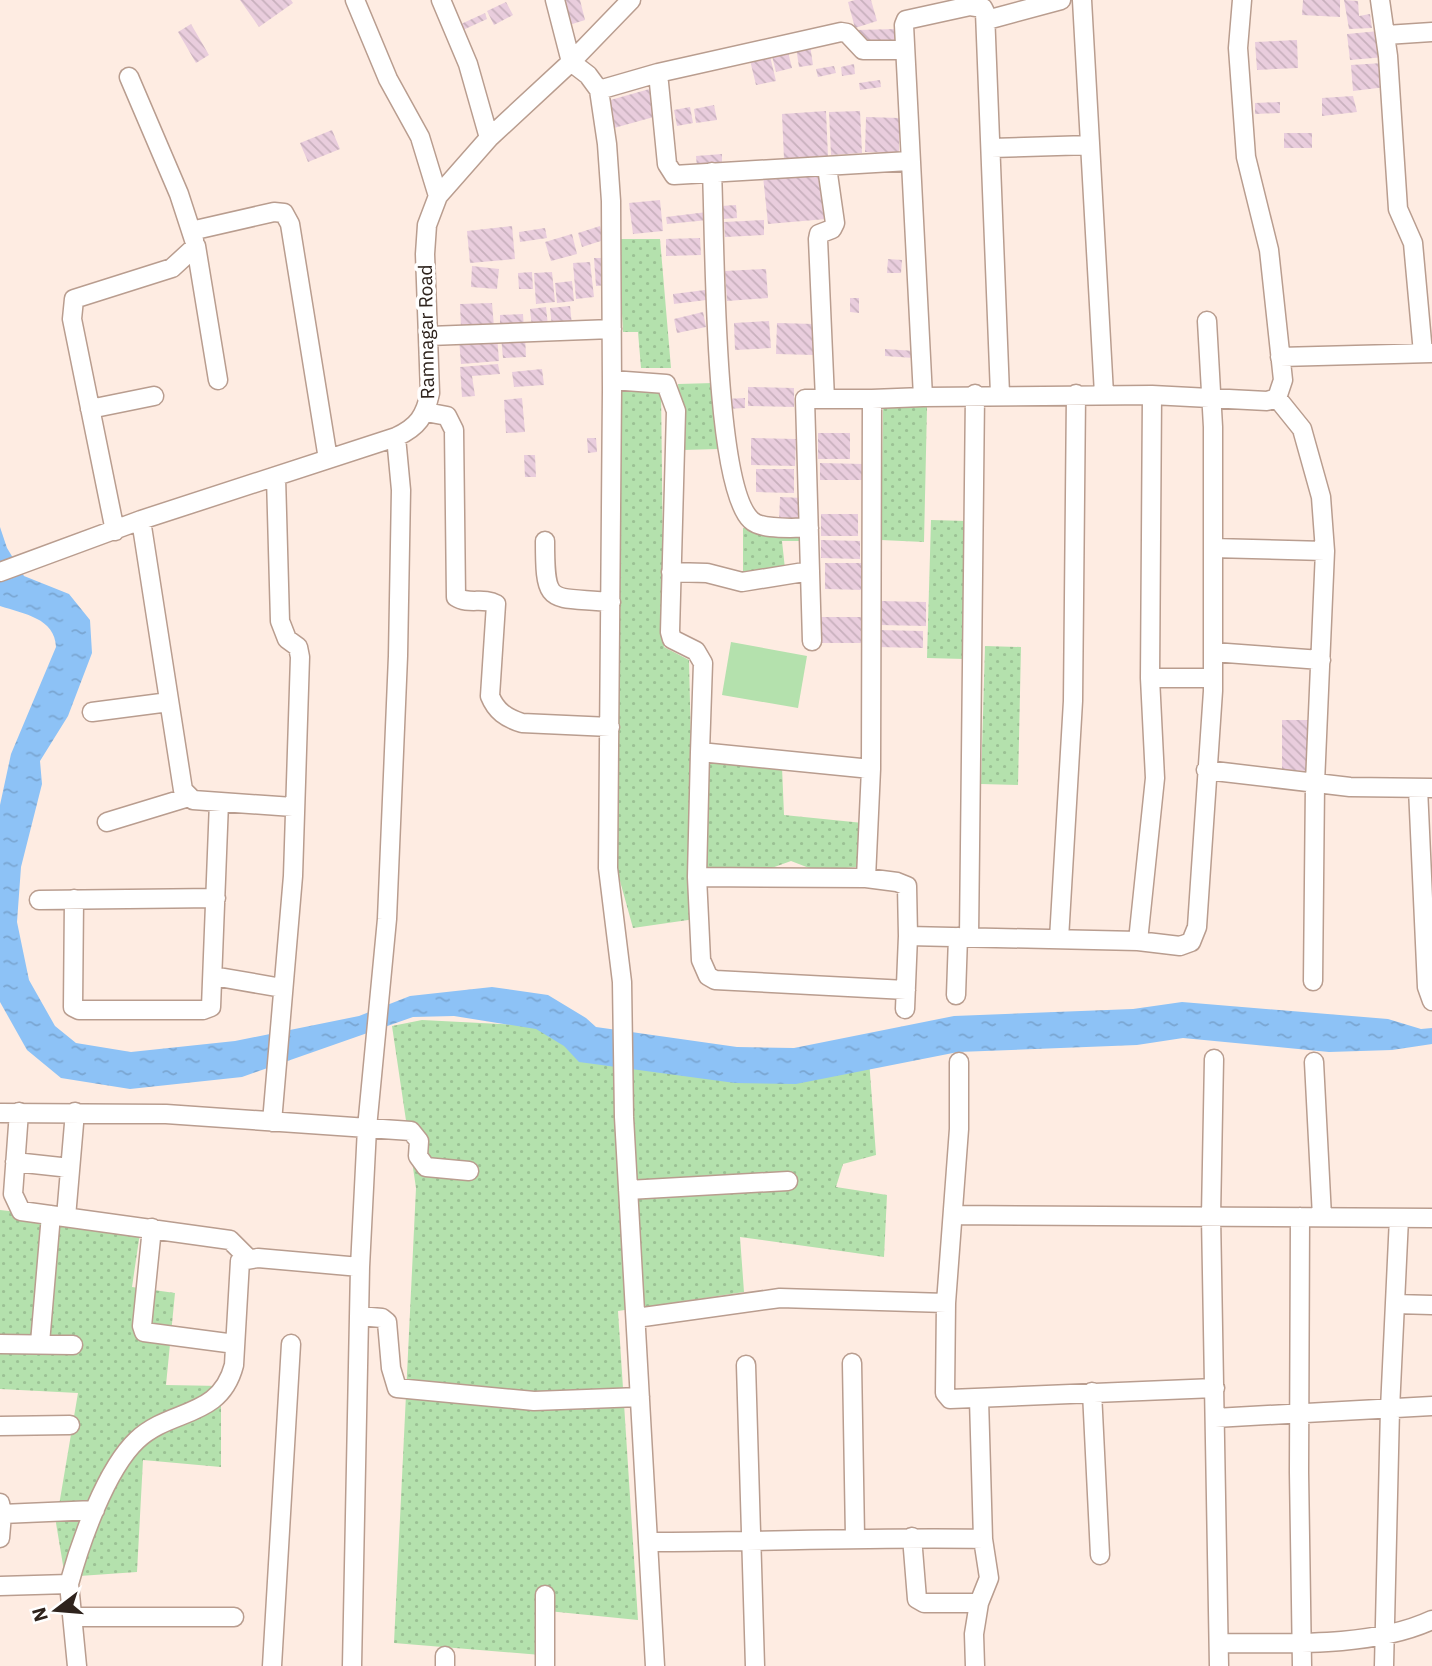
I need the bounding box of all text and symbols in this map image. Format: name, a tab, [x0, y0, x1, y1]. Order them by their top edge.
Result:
street label: Ramnagar Road	[413, 264, 439, 400]
north arrow	[21, 1575, 91, 1645]
text: N	[26, 1605, 53, 1625]

